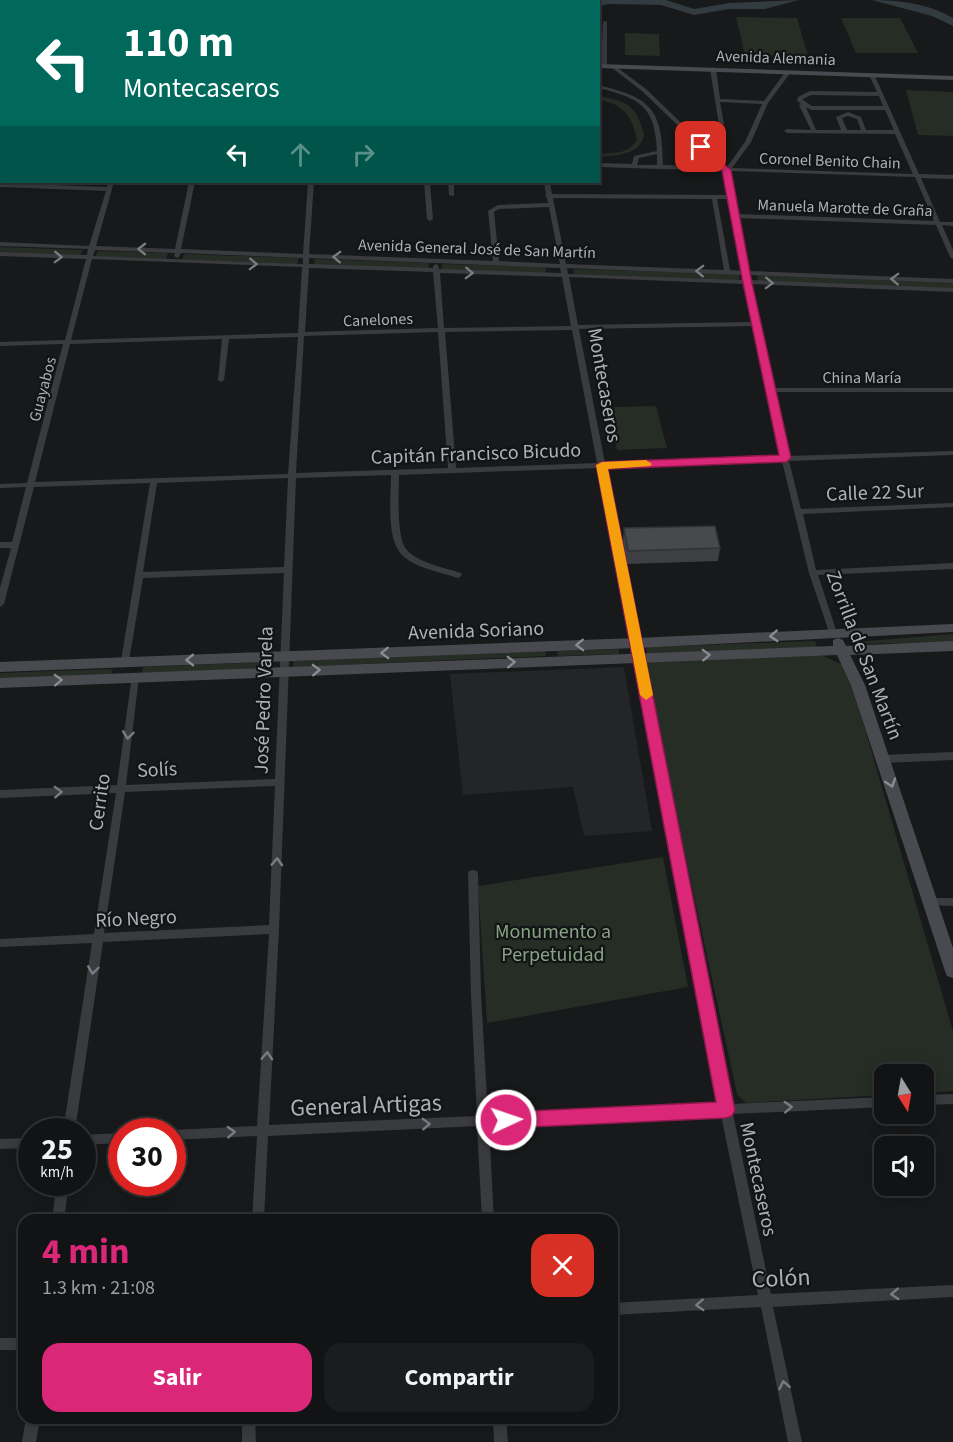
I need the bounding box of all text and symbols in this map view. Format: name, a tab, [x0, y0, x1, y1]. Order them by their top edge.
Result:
text: 110 m	[123, 13, 234, 73]
icon: left	[24, 24, 102, 102]
street label: Avenida Alemania	[716, 45, 836, 71]
text: Montecaseros	[123, 69, 280, 108]
pin	[675, 121, 726, 172]
icon: arrive	[684, 130, 717, 163]
icon: left	[221, 138, 254, 171]
icon: ahead	[284, 138, 317, 171]
icon: right	[347, 138, 380, 171]
street label: Coronel Benito Chain	[759, 148, 901, 174]
street label: Manuela Marotte de Graña	[757, 194, 933, 222]
street label: Avenida General José de San Martín	[358, 234, 596, 264]
one-way arrow	[138, 243, 147, 255]
one-way arrow	[54, 250, 63, 263]
one-way arrow	[332, 250, 341, 263]
one-way arrow	[249, 258, 258, 270]
one-way arrow	[695, 264, 704, 277]
one-way arrow	[465, 266, 474, 279]
one-way arrow	[890, 272, 899, 285]
one-way arrow	[764, 277, 773, 290]
street label: Canelones	[343, 308, 414, 332]
street label: Montecaseros	[580, 326, 628, 445]
street label: Guayabos	[24, 354, 62, 424]
street label: China María	[822, 367, 902, 389]
street label: Capitán Francisco Bicudo	[370, 436, 582, 472]
street label: Calle 22 Sur	[826, 477, 925, 509]
street label: Zorrilla de San Martín	[819, 567, 909, 744]
street label: Avenida Soriano	[407, 615, 545, 647]
street label: José Pedro Varela	[247, 626, 281, 774]
one-way arrow	[770, 630, 779, 643]
one-way arrow	[575, 639, 584, 652]
one-way arrow	[380, 647, 389, 659]
one-way arrow	[701, 649, 710, 661]
one-way arrow	[185, 653, 194, 666]
one-way arrow	[507, 656, 516, 669]
one-way arrow	[312, 663, 321, 676]
one-way arrow	[54, 674, 63, 687]
one-way arrow	[122, 731, 134, 740]
street label: Solís	[136, 755, 178, 785]
street label: Cerrito	[82, 772, 118, 833]
one-way arrow	[884, 777, 896, 788]
one-way arrow	[54, 785, 63, 798]
one-way arrow	[271, 857, 284, 866]
street label: Río Negro	[95, 903, 177, 935]
park label: Monumento a Perpetuidad	[495, 918, 611, 969]
one-way arrow	[87, 965, 99, 975]
one-way arrow	[261, 1052, 274, 1061]
north arrow	[874, 1064, 934, 1124]
map controls	[874, 1064, 934, 1196]
street label: General Artigas	[290, 1085, 442, 1126]
position arrow	[474, 1088, 538, 1152]
one-way arrow	[784, 1100, 793, 1113]
one-way arrow	[421, 1117, 430, 1130]
speed limit sign: 30	[108, 1118, 186, 1196]
street label: Montecaseros	[732, 1120, 784, 1239]
one-way arrow	[226, 1126, 235, 1139]
text: 25	[41, 1128, 73, 1171]
button: sound	[874, 1136, 934, 1196]
text: km/h	[40, 1162, 74, 1183]
text: 4 min	[42, 1226, 130, 1277]
button: close	[531, 1234, 594, 1297]
street label: Colón	[751, 1259, 811, 1298]
text: 1.3 km · 21:08	[42, 1274, 155, 1302]
one-way arrow	[890, 1288, 899, 1301]
one-way arrow	[695, 1298, 704, 1311]
button: Salir	[42, 1343, 312, 1412]
button: Compartir	[324, 1343, 594, 1412]
one-way arrow	[778, 1380, 791, 1390]

